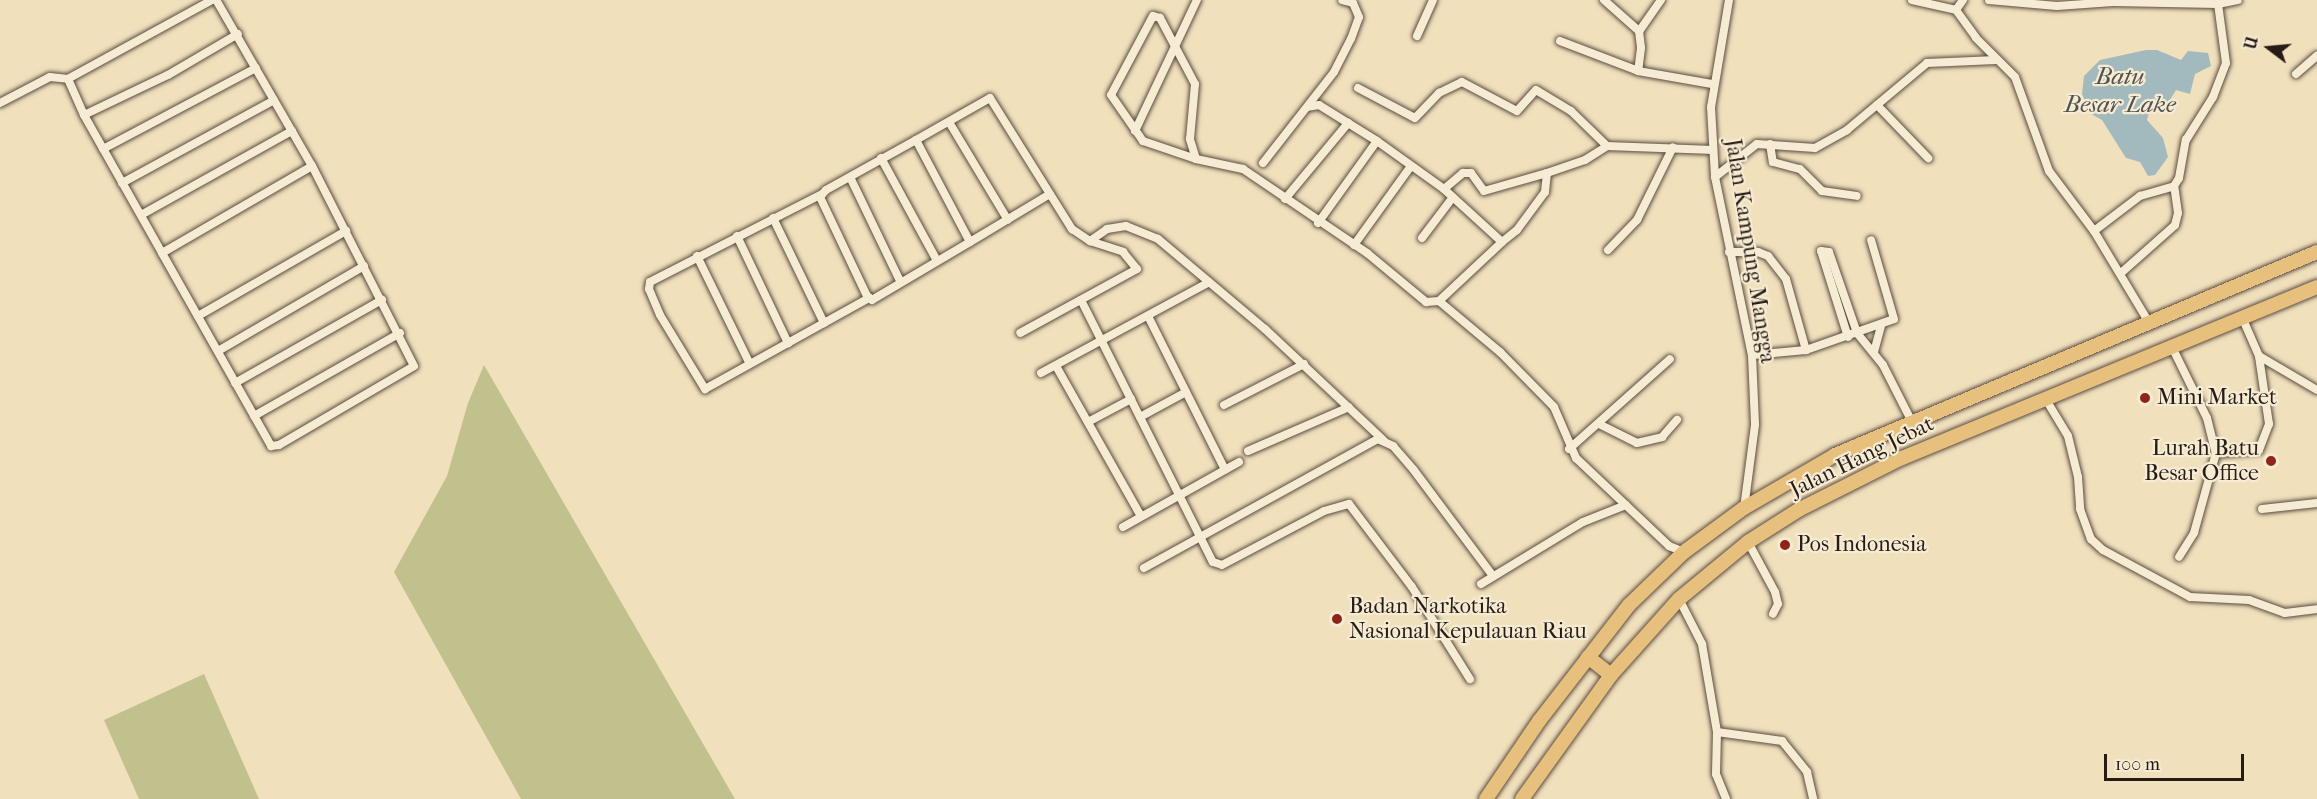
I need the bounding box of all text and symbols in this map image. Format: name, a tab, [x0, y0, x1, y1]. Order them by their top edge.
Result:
north arrow	[2239, 18, 2299, 78]
text: U	[2240, 34, 2262, 51]
water label: Batu Besar Lake	[2064, 63, 2176, 119]
street label: Jalan Kampung Mangga	[1719, 137, 1781, 365]
place label: Mini Market	[2157, 385, 2277, 411]
marker: Mini Market	[2138, 391, 2152, 405]
street label: Jalan Hang Jebat	[1786, 411, 1938, 503]
place label: Lurah Batu Besar Office	[2144, 435, 2259, 487]
marker: Lurah Batu Besar Office	[2264, 454, 2278, 468]
place label: Pos Indonesia	[1797, 532, 1926, 558]
marker: Pos Indonesia	[1778, 538, 1792, 552]
place label: Badan Narkotika Nasional Kepulauan Riau	[1349, 593, 1587, 644]
marker: Badan Narkotika Nasional Kepulauan Riau	[1330, 612, 1344, 626]
scale bar	[2107, 742, 2246, 780]
text: 100 m	[2115, 754, 2160, 775]

